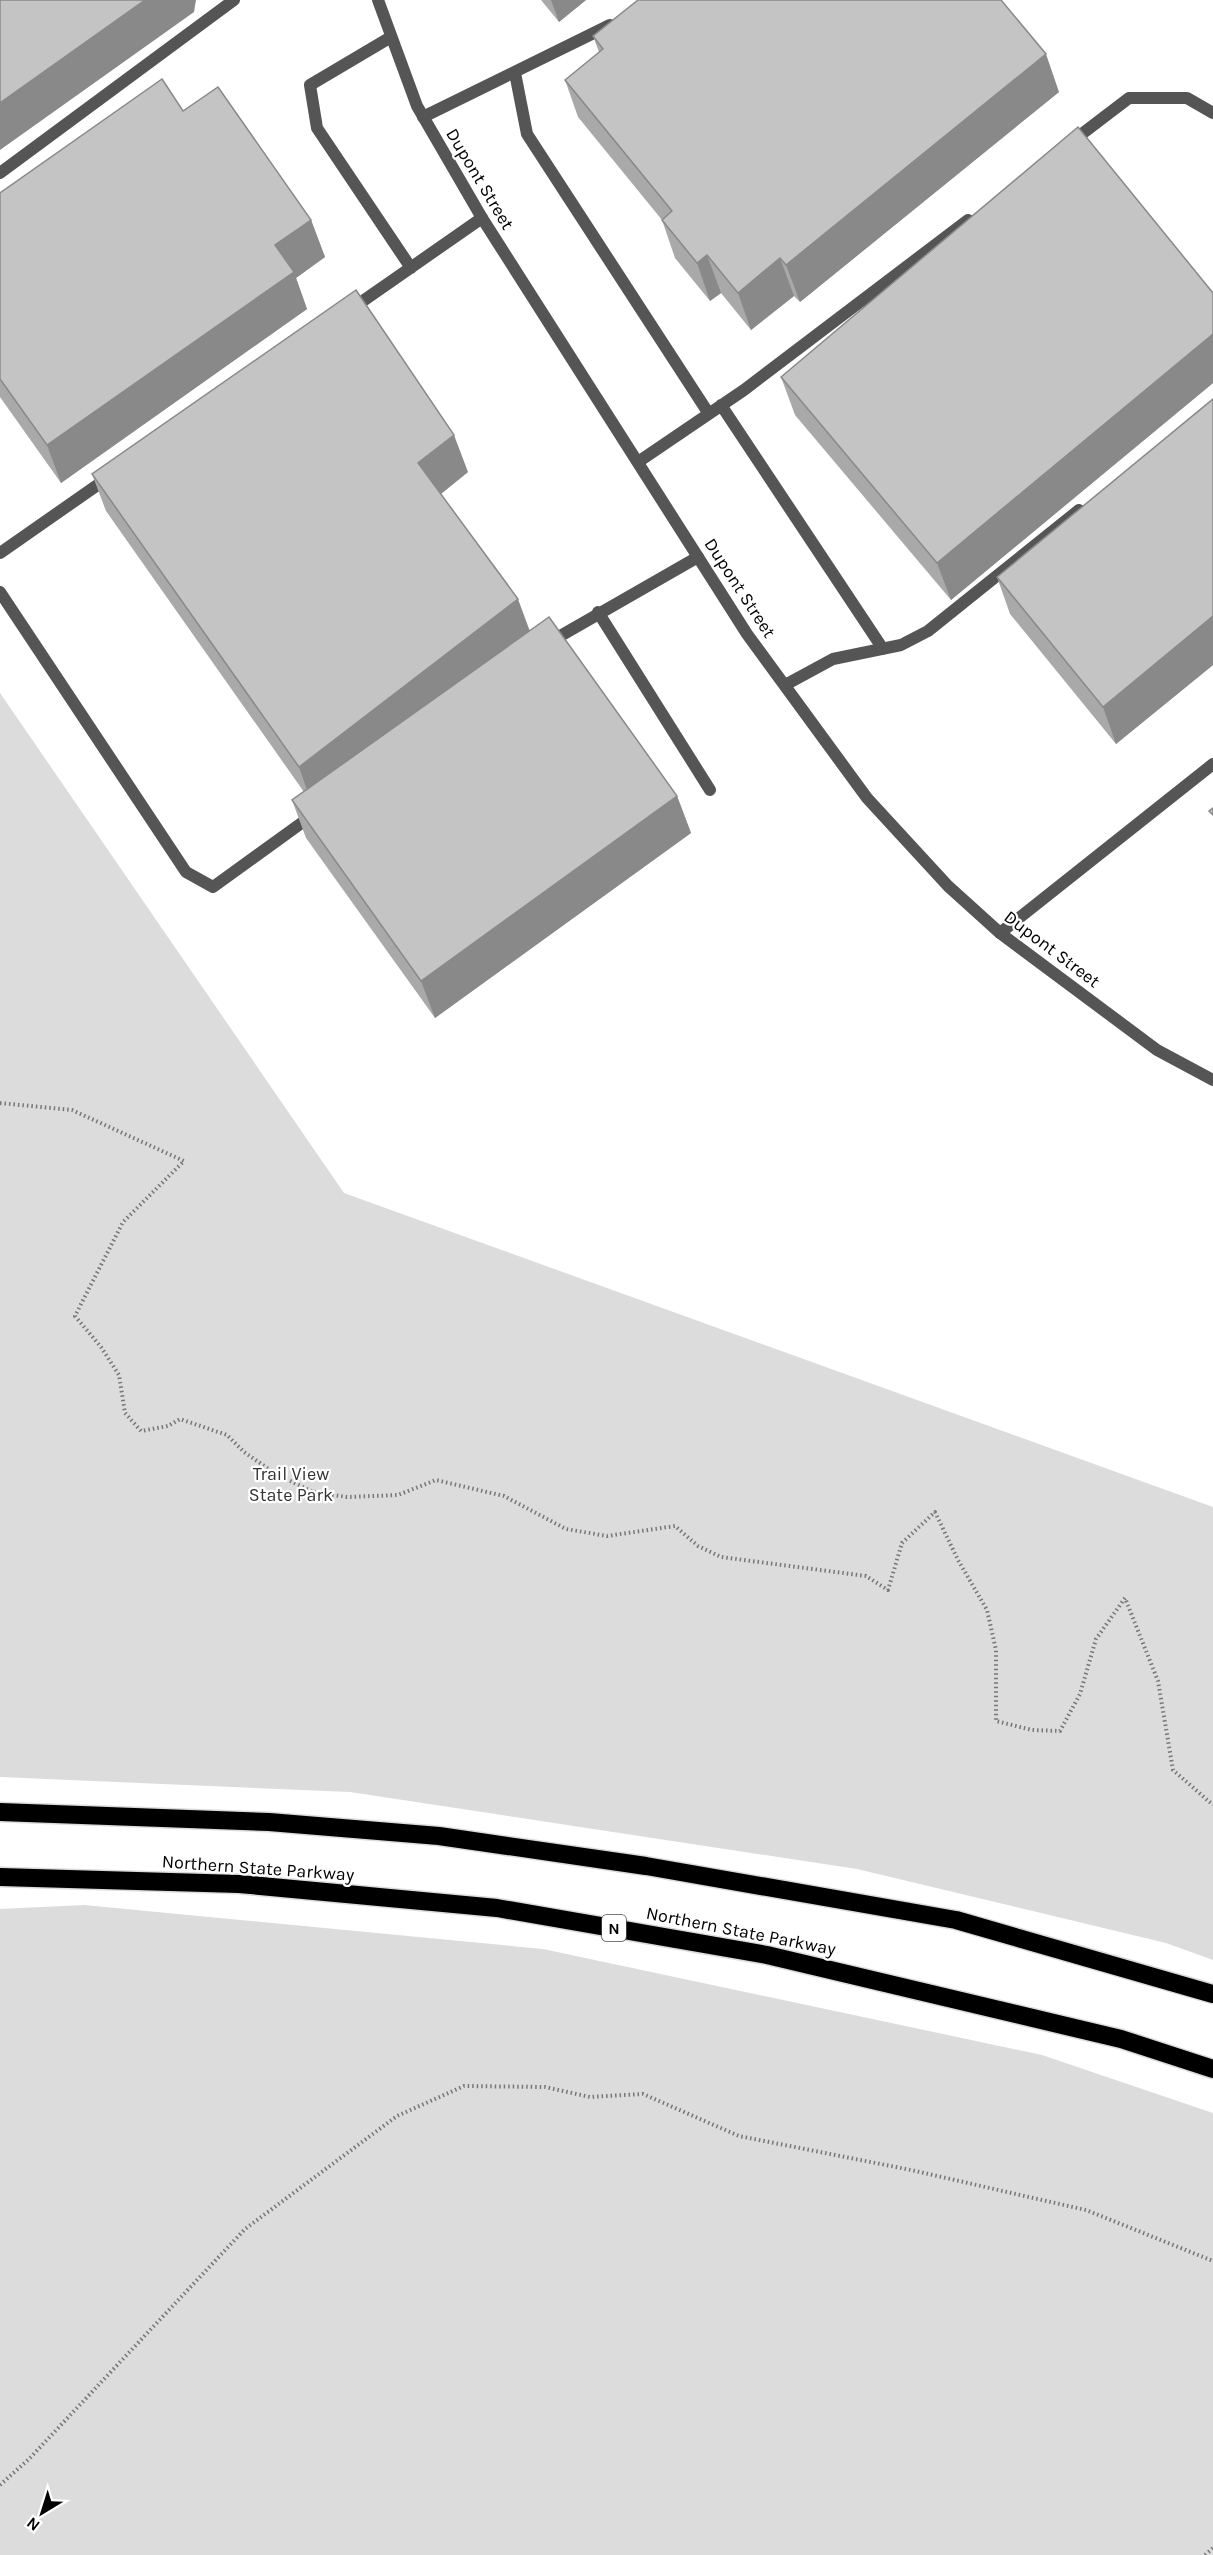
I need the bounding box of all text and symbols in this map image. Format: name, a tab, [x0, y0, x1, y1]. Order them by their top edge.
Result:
street label: Dupont Street	[441, 124, 519, 234]
street label: Dupont Street	[700, 534, 781, 642]
street label: Dupont Street	[1000, 906, 1105, 992]
park label: Trail View State Park	[249, 1463, 333, 1506]
street label: Northern State Parkway	[161, 1850, 356, 1886]
street label: Northern State Parkway	[644, 1902, 838, 1960]
road number: N	[602, 1915, 626, 1941]
north arrow	[12, 2483, 72, 2543]
text: N	[23, 2513, 43, 2535]

